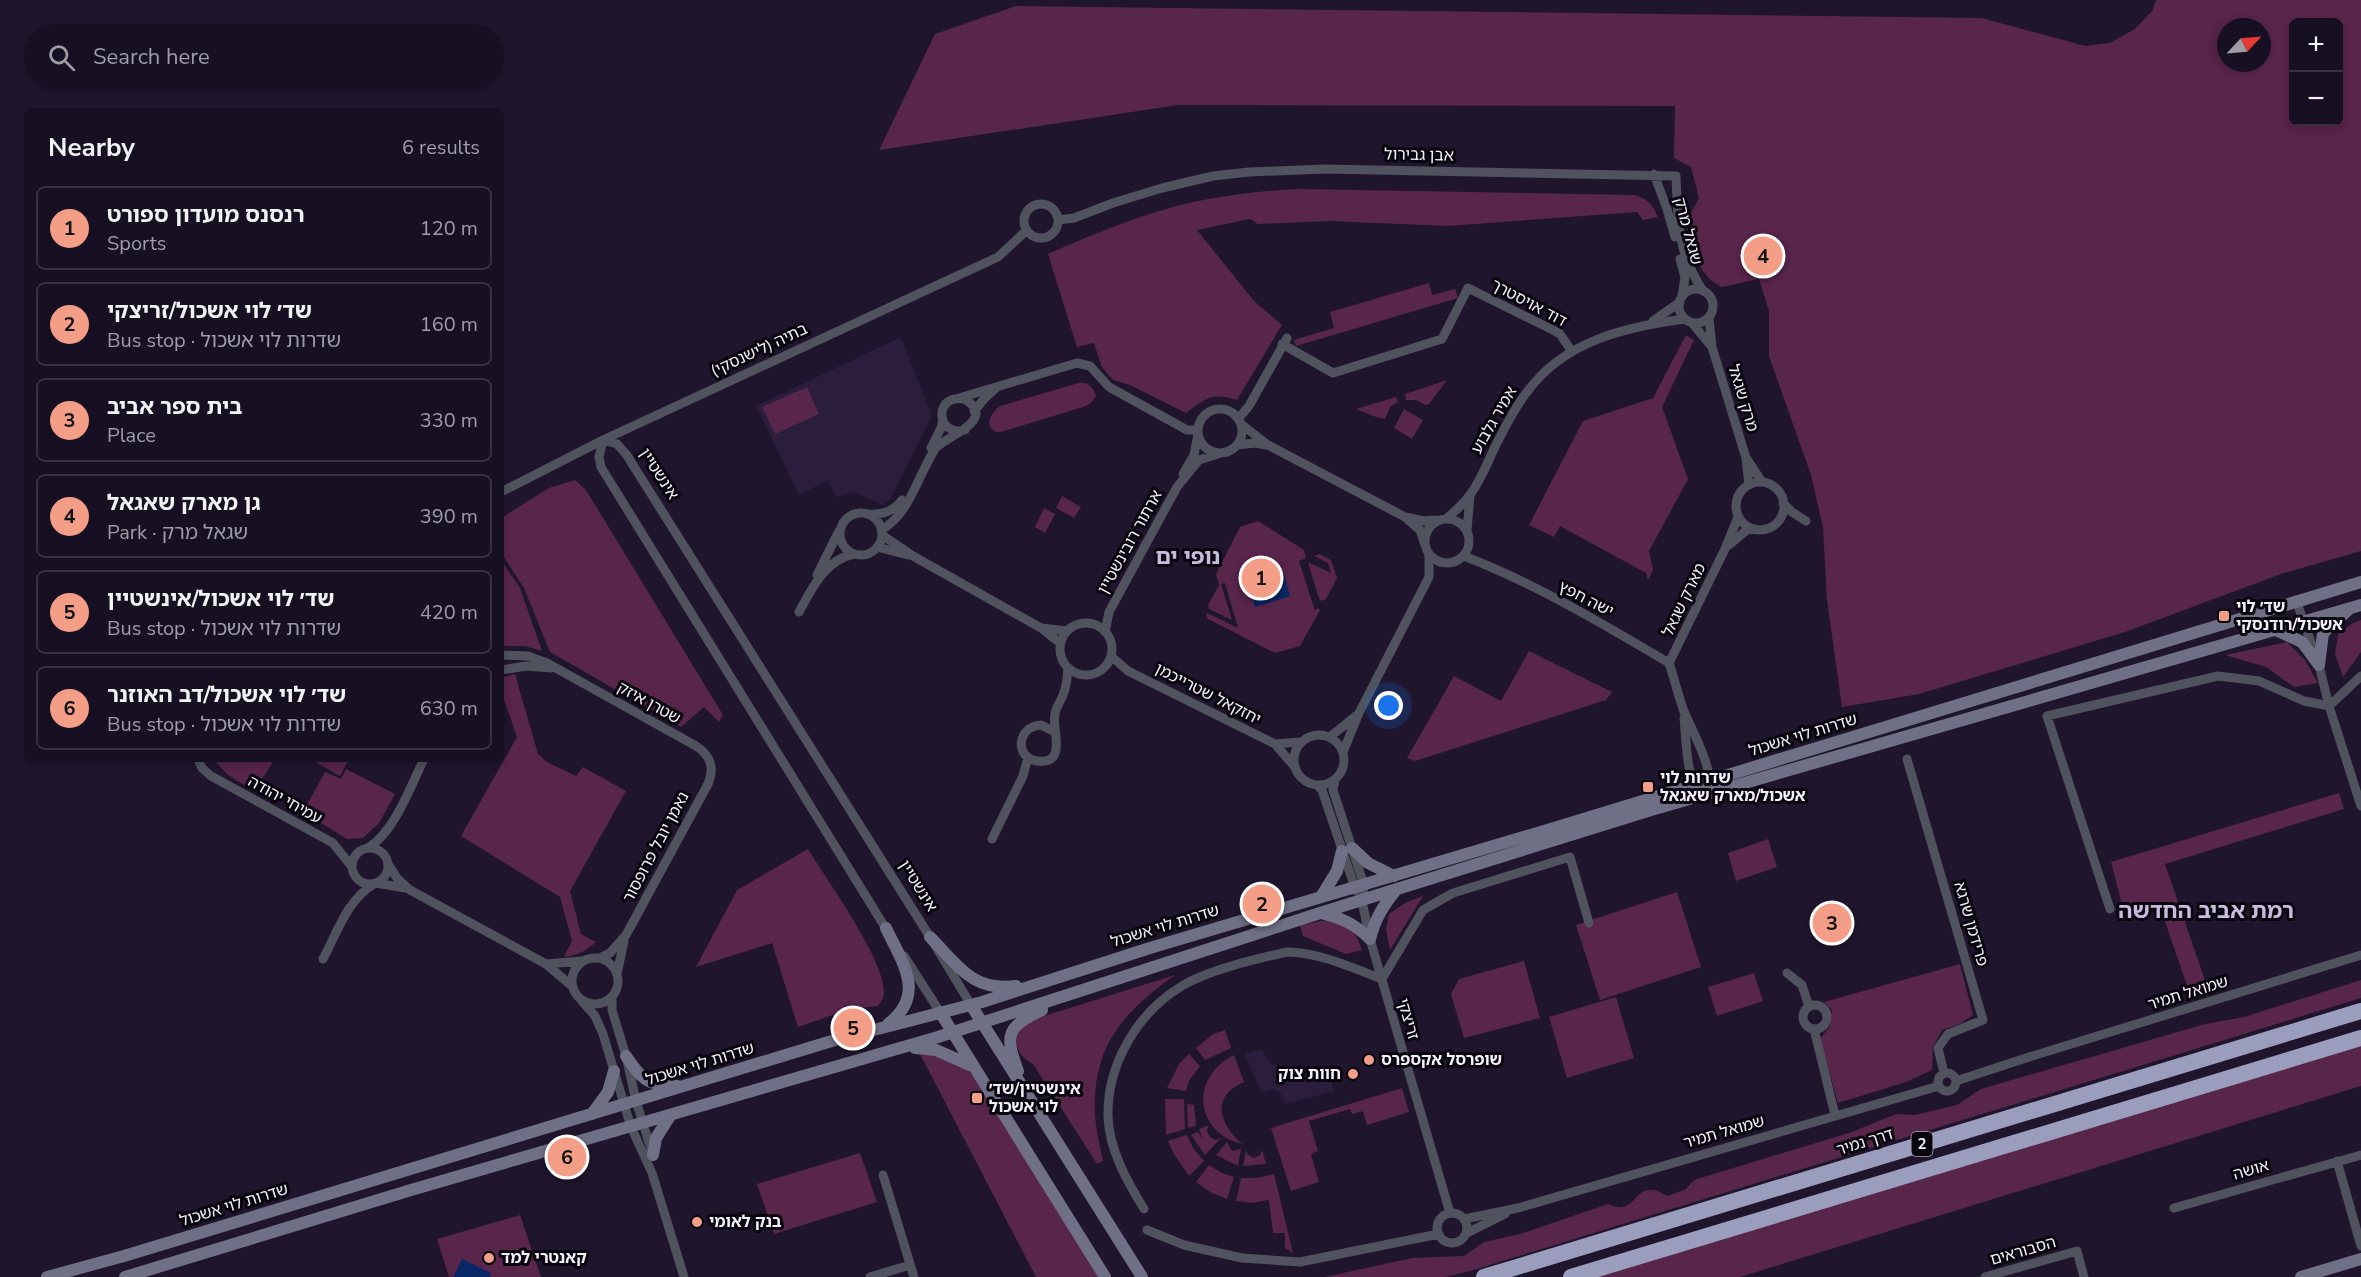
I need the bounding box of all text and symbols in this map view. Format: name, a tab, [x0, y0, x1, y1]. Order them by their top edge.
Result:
north arrow	[2217, 18, 2271, 72]
map controls	[2289, 18, 2343, 126]
button: +	[2289, 18, 2343, 72]
search box	[24, 24, 504, 90]
icon: search	[45, 41, 78, 74]
text: Search here	[93, 42, 210, 72]
button: −	[2289, 72, 2343, 126]
text: Nearby	[48, 130, 135, 165]
text: 6 results	[402, 134, 480, 161]
street label: אבן גבירול	[1384, 143, 1454, 167]
street label: שגאל מרק	[1668, 195, 1708, 267]
text: רנסנס מועדון ספורט	[107, 200, 305, 230]
text: 1	[64, 215, 76, 242]
text: 120 m	[420, 215, 478, 242]
text: Sports	[107, 230, 166, 257]
pin: 4	[1744, 234, 1782, 278]
street label: דוד אויסטרך	[1487, 274, 1571, 332]
text: שד׳ לוי אשכול/זריצקי	[107, 296, 312, 326]
text: 2	[64, 311, 76, 338]
text: 160 m	[420, 311, 478, 338]
street label: בתיה (לישנסקי)	[707, 318, 811, 382]
text: Bus stop · שדרות לוי אשכול	[107, 327, 341, 354]
street label: מרק שגאל	[1722, 362, 1764, 434]
street label: אמיר גלבוע	[1466, 382, 1522, 458]
text: בית ספר אביב	[107, 392, 242, 422]
text: 3	[64, 407, 76, 434]
text: 330 m	[420, 407, 478, 434]
text: Place	[107, 422, 156, 449]
street label: אינשטיין	[634, 444, 684, 504]
street label: ארתור רובינשטיין	[1092, 486, 1168, 598]
text: גן מארק שאגאל	[107, 488, 261, 518]
text: 4	[64, 503, 76, 530]
text: 390 m	[420, 503, 478, 530]
text: Park · שגאל מרק	[107, 519, 248, 546]
district label: נופי ים	[1155, 542, 1221, 572]
pin: 1	[1242, 556, 1280, 600]
street label: מארק שגאל	[1657, 560, 1711, 640]
street label: ישה חפץ	[1555, 576, 1617, 622]
text: שד׳ לוי אשכול/אינשטיין	[107, 584, 335, 614]
place label: שד׳ לוי אשכול/רודנסקי	[2236, 596, 2343, 636]
text: 5	[64, 599, 76, 626]
text: 420 m	[420, 599, 478, 626]
marker: שד׳ לוי אשכול/רודנסקי	[2217, 609, 2231, 623]
text: Bus stop · שדרות לוי אשכול	[107, 615, 341, 642]
street label: יחזקאל שטרייכמן	[1151, 658, 1265, 730]
street label: שטרן איזק	[613, 677, 685, 729]
text: שד׳ לוי אשכול/דב האוזנר	[107, 680, 346, 710]
your location	[1374, 691, 1403, 720]
text: 6	[64, 695, 76, 722]
text: 630 m	[420, 695, 478, 722]
street label: שדרות לוי אשכול	[1746, 708, 1860, 762]
text: Bus stop · שדרות לוי אשכול	[107, 711, 341, 738]
place label: שדרות לוי אשכול/מארק שאגאל	[1660, 767, 1806, 807]
street label: עמיחי יהודה	[244, 771, 326, 829]
marker: שדרות לוי אשכול/מארק שאגאל	[1641, 780, 1655, 794]
street label: נאמן יובל פרופסור	[618, 788, 694, 906]
street label: אינשטיין	[894, 856, 942, 916]
street label: פרידמן שרגא	[1948, 879, 1994, 969]
pin: 2	[1242, 882, 1282, 926]
district label: רמת אביב החדשה	[2118, 896, 2294, 926]
street label: שדרות לוי אשכול	[1108, 899, 1222, 953]
pin: 3	[1812, 900, 1852, 946]
street label: שמואל תמיר	[2145, 970, 2231, 1016]
street label: זריצקי	[1392, 996, 1424, 1042]
pin: 5	[834, 1006, 872, 1050]
street label: שדרות לוי אשכול	[643, 1037, 757, 1091]
place label: שופרסל אקספרס	[1381, 1049, 1502, 1071]
marker: שופרסל אקספרס	[1362, 1053, 1376, 1067]
place label: חוות צוק	[1278, 1063, 1341, 1085]
marker: חוות צוק	[1346, 1067, 1360, 1081]
place label: אינשטיין/שד׳ לוי אשכול	[989, 1078, 1081, 1118]
marker: אינשטיין/שד׳ לוי אשכול	[970, 1091, 984, 1105]
street label: שמואל תמיר	[1681, 1110, 1767, 1154]
street label: דרך נמיר	[1834, 1123, 1896, 1161]
road number: 2	[1912, 1132, 1932, 1156]
pin: 6	[548, 1134, 586, 1180]
street label: אושה	[2230, 1154, 2272, 1186]
street label: שדרות לוי אשכול	[177, 1178, 291, 1232]
place label: בנק לאומי	[709, 1211, 782, 1233]
marker: בנק לאומי	[690, 1215, 704, 1229]
street label: הסבוראים	[1988, 1231, 2058, 1271]
place label: קאנטרי למד	[501, 1247, 587, 1269]
marker: קאנטרי למד	[482, 1251, 496, 1265]

